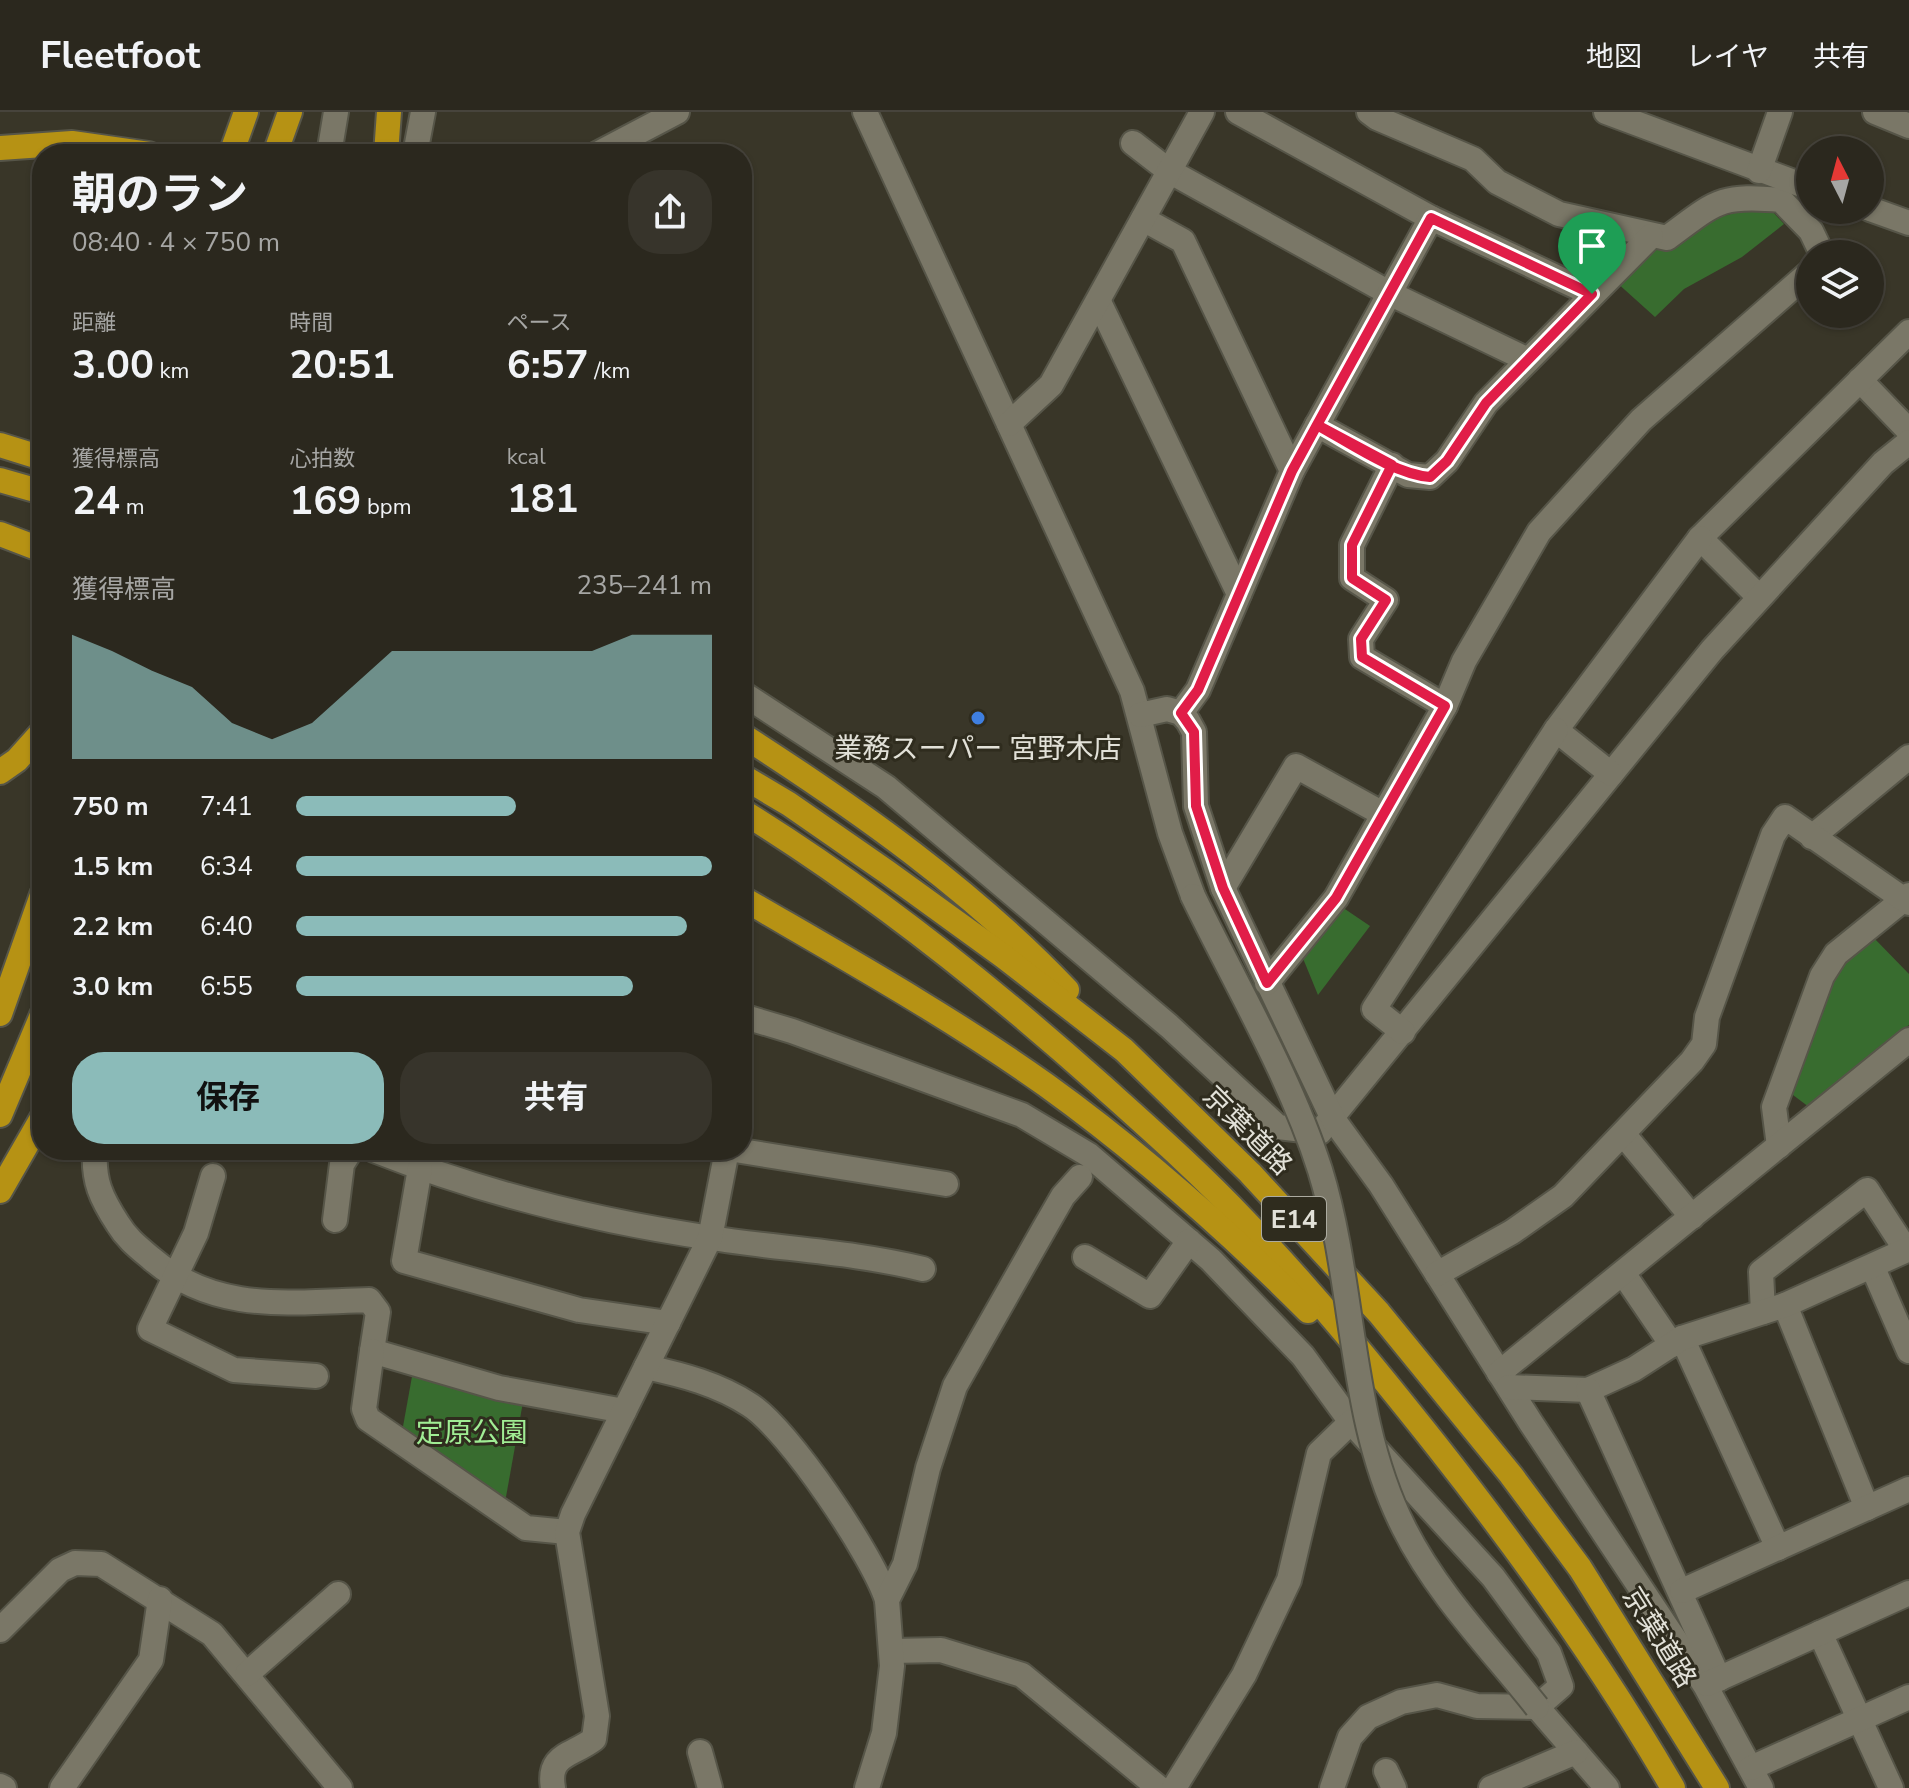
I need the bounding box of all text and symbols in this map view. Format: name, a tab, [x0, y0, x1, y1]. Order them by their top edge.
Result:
text: Fleetfoot	[40, 30, 200, 81]
text: 地図	[1586, 38, 1642, 76]
text: レイヤ	[1686, 38, 1769, 76]
text: 共有	[1813, 38, 1869, 76]
north arrow	[1796, 136, 1884, 224]
map controls	[1796, 136, 1884, 328]
text: 朝のラン	[72, 165, 248, 225]
button: share	[628, 170, 712, 254]
pin	[1558, 212, 1626, 294]
icon: arrive	[1570, 224, 1614, 268]
text: 08:40 · 4 × 750 m	[72, 225, 280, 260]
button: layers	[1796, 240, 1884, 328]
text: 距離	[72, 308, 116, 338]
text: 時間	[289, 308, 333, 338]
text: ペース	[507, 308, 572, 338]
text: 3.00	[72, 338, 154, 392]
text: 20:51	[289, 338, 395, 392]
text: 6:57	[507, 338, 589, 392]
text: km	[154, 356, 189, 386]
text: /km	[589, 356, 630, 386]
text: kcal	[507, 442, 546, 472]
text: 獲得標高	[72, 444, 160, 474]
text: 心拍数	[289, 444, 355, 474]
text: 181	[507, 472, 579, 526]
text: 24	[72, 474, 120, 528]
text: 169	[289, 474, 361, 528]
text: m	[120, 492, 145, 522]
text: bpm	[361, 492, 411, 522]
text: 235–241 m	[576, 568, 712, 603]
text: 獲得標高	[72, 572, 176, 607]
marker: 業務スーパー 宮野木店	[969, 709, 987, 727]
place label: 業務スーパー 宮野木店	[835, 730, 1121, 768]
text: 750 m	[72, 789, 149, 824]
text: 7:41	[200, 789, 253, 824]
text: 1.5 km	[72, 849, 153, 884]
text: 6:34	[200, 849, 253, 884]
text: 2.2 km	[72, 909, 153, 944]
text: 6:40	[200, 909, 253, 944]
text: 3.0 km	[72, 969, 153, 1004]
text: 6:55	[200, 969, 253, 1004]
button: 保存	[72, 1052, 384, 1144]
button: 共有	[400, 1052, 712, 1144]
street label: 京葉道路	[1194, 1078, 1300, 1184]
road number: E14	[1262, 1197, 1326, 1241]
park label: 定原公園	[416, 1414, 528, 1452]
street label: 京葉道路	[1613, 1580, 1705, 1695]

